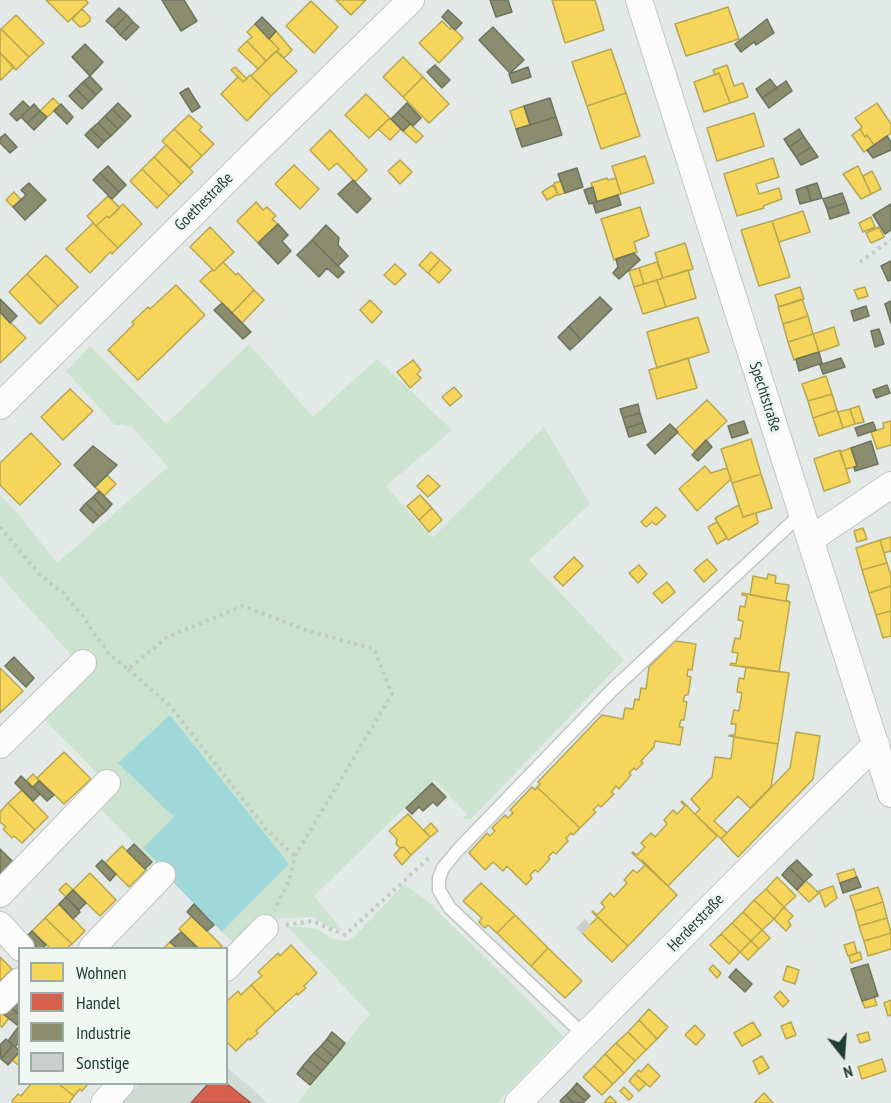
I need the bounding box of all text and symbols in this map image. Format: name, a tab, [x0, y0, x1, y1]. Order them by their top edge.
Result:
street label: Goethestraße	[171, 169, 237, 235]
street label: Spechtstraße	[745, 360, 785, 434]
street label: Herderstraße	[664, 890, 728, 956]
legend	[18, 947, 228, 1085]
text: Wohnen	[76, 961, 126, 984]
text: Handel	[76, 991, 120, 1014]
text: Industrie	[76, 1021, 131, 1044]
north arrow	[813, 1025, 873, 1085]
text: Sonstige	[76, 1051, 130, 1074]
text: N	[841, 1061, 855, 1083]

